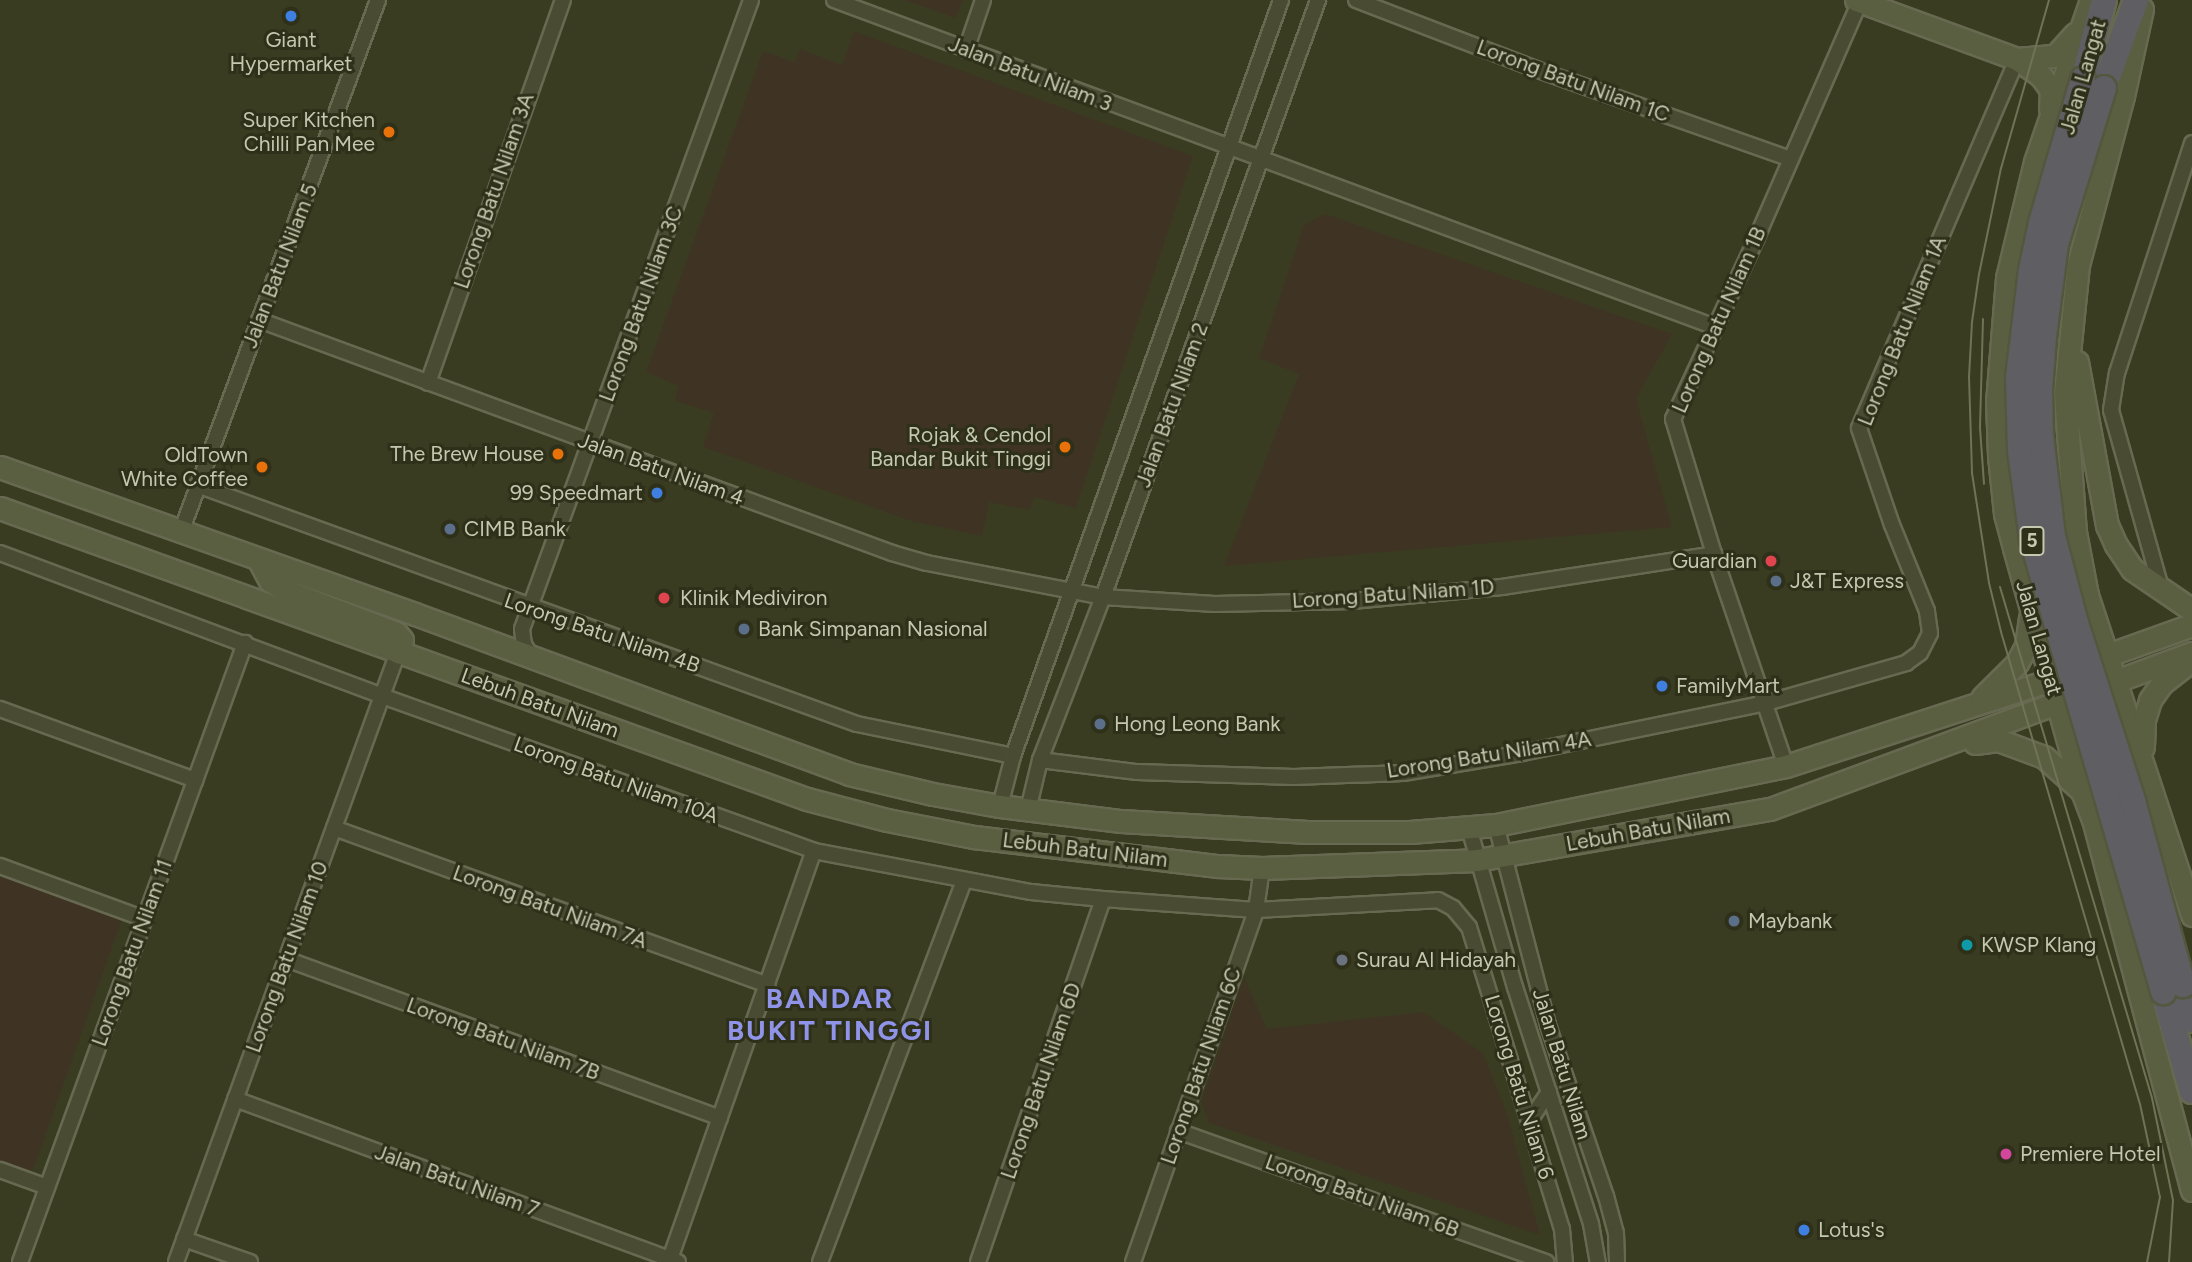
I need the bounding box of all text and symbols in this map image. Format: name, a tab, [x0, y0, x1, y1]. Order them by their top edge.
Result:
marker: Giant Hypermarket	[283, 8, 299, 24]
street label: Jalan Langat	[2055, 17, 2111, 137]
place label: Giant Hypermarket	[230, 27, 352, 77]
street label: Jalan Batu Nilam 3	[945, 31, 1115, 117]
street label: Lorong Batu Nilam 1C	[1473, 34, 1673, 128]
street label: Lorong Batu Nilam 3A	[449, 90, 539, 292]
place label: Super Kitchen Chilli Pan Mee	[242, 107, 375, 157]
marker: Super Kitchen Chilli Pan Mee	[381, 124, 397, 140]
street label: Jalan Batu Nilam 5	[237, 180, 323, 352]
street label: Lorong Batu Nilam 3C	[594, 203, 688, 405]
street label: Lorong Batu Nilam 1B	[1667, 223, 1771, 417]
street label: Lorong Batu Nilam 1A	[1852, 232, 1952, 430]
street label: Jalan Batu Nilam 2	[1131, 319, 1213, 491]
place label: Rojak & Cendol Bandar Bukit Tinggi	[870, 422, 1051, 472]
street label: Jalan Batu Nilam 4	[575, 427, 747, 511]
marker: Rojak & Cendol Bandar Bukit Tinggi	[1057, 439, 1073, 455]
place label: The Brew House	[390, 441, 544, 467]
place label: OldTown White Coffee	[121, 442, 248, 492]
marker: The Brew House	[550, 446, 566, 462]
marker: OldTown White Coffee	[254, 459, 270, 475]
place label: 99 Speedmart	[510, 480, 643, 506]
marker: 99 Speedmart	[649, 485, 665, 501]
place label: CIMB Bank	[464, 516, 566, 542]
marker: CIMB Bank	[442, 521, 458, 537]
road number: 5	[2018, 526, 2046, 556]
place label: Guardian	[1672, 548, 1757, 574]
marker: Guardian	[1763, 553, 1779, 569]
place label: J&T Express	[1790, 568, 1904, 594]
marker: J&T Express	[1768, 573, 1784, 589]
street label: Lorong Batu Nilam 1D	[1291, 574, 1495, 614]
street label: Jalan Langat	[2011, 578, 2067, 698]
place label: Klinik Mediviron	[680, 585, 827, 611]
street label: Lorong Batu Nilam 4B	[501, 588, 703, 678]
marker: Klinik Mediviron	[654, 588, 674, 608]
place label: Bank Simpanan Nasional	[758, 616, 988, 642]
marker: Bank Simpanan Nasional	[736, 621, 752, 637]
street label: Lebuh Batu Nilam	[458, 663, 622, 743]
place label: FamilyMart	[1676, 673, 1780, 699]
marker: FamilyMart	[1654, 678, 1670, 694]
place label: Hong Leong Bank	[1114, 711, 1280, 737]
marker: Hong Leong Bank	[1092, 716, 1108, 732]
street label: Lorong Batu Nilam 4A	[1385, 726, 1593, 784]
street label: Lorong Batu Nilam 10A	[510, 731, 722, 829]
street label: Lebuh Batu Nilam	[1564, 803, 1732, 857]
street label: Lebuh Batu Nilam	[1001, 827, 1169, 873]
street label: Lorong Batu Nilam 11	[86, 856, 178, 1050]
street label: Lorong Batu Nilam 10	[241, 858, 333, 1056]
street label: Lorong Batu Nilam 7A	[449, 860, 651, 954]
place label: Maybank	[1748, 908, 1832, 934]
marker: Maybank	[1726, 913, 1742, 929]
place label: KWSP Klang	[1981, 932, 2096, 958]
marker: KWSP Klang	[1959, 937, 1975, 953]
place label: Surau Al Hidayah	[1356, 947, 1516, 973]
marker: Surau Al Hidayah	[1334, 952, 1350, 968]
street label: Lorong Batu Nilam 6C	[1155, 964, 1247, 1168]
street label: Lorong Batu Nilam 6D	[996, 980, 1086, 1182]
district label: BANDAR BUKIT TINGGI	[728, 981, 932, 1047]
street label: Jalan Batu Nilam	[1527, 985, 1597, 1143]
street label: Lorong Batu Nilam 7B	[403, 992, 603, 1086]
street label: Lorong Batu Nilam 6	[1479, 992, 1559, 1182]
street label: Jalan Batu Nilam 7	[371, 1140, 543, 1222]
place label: Premiere Hotel	[2020, 1141, 2161, 1167]
marker: Premiere Hotel	[1998, 1146, 2014, 1162]
street label: Lorong Batu Nilam 6B	[1262, 1149, 1462, 1243]
place label: Lotus's	[1818, 1217, 1885, 1243]
marker: Lotus's	[1796, 1222, 1812, 1238]

